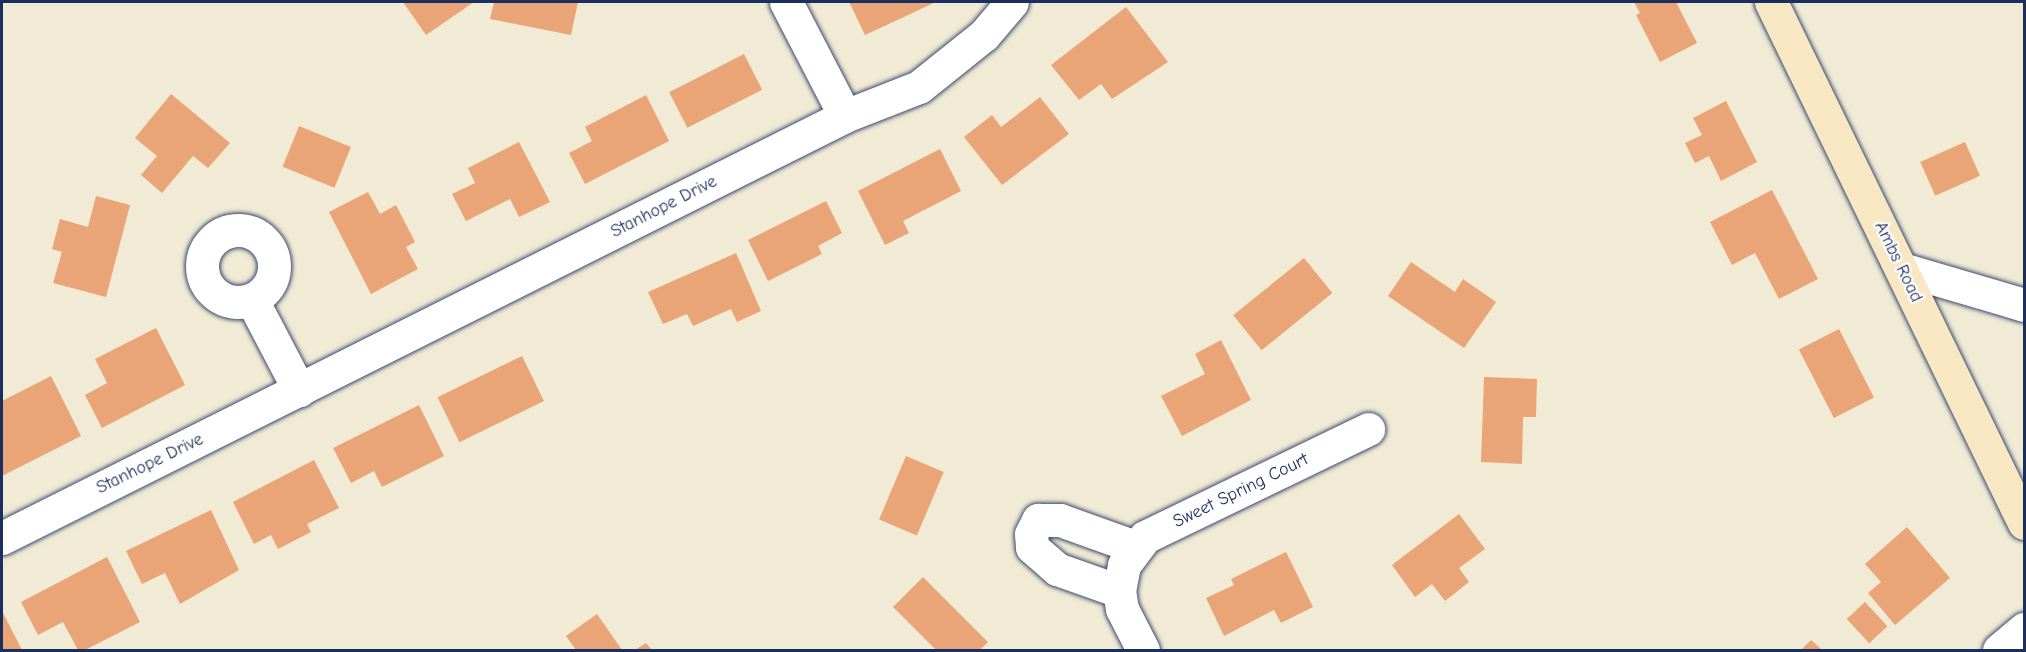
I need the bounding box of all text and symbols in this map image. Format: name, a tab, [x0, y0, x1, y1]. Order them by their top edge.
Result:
street label: Stanhope Drive	[607, 171, 721, 243]
street label: Ambs Road	[1869, 218, 1927, 306]
street label: Stanhope Drive	[93, 429, 207, 499]
street label: Sweet Spring Court	[1170, 449, 1312, 533]

